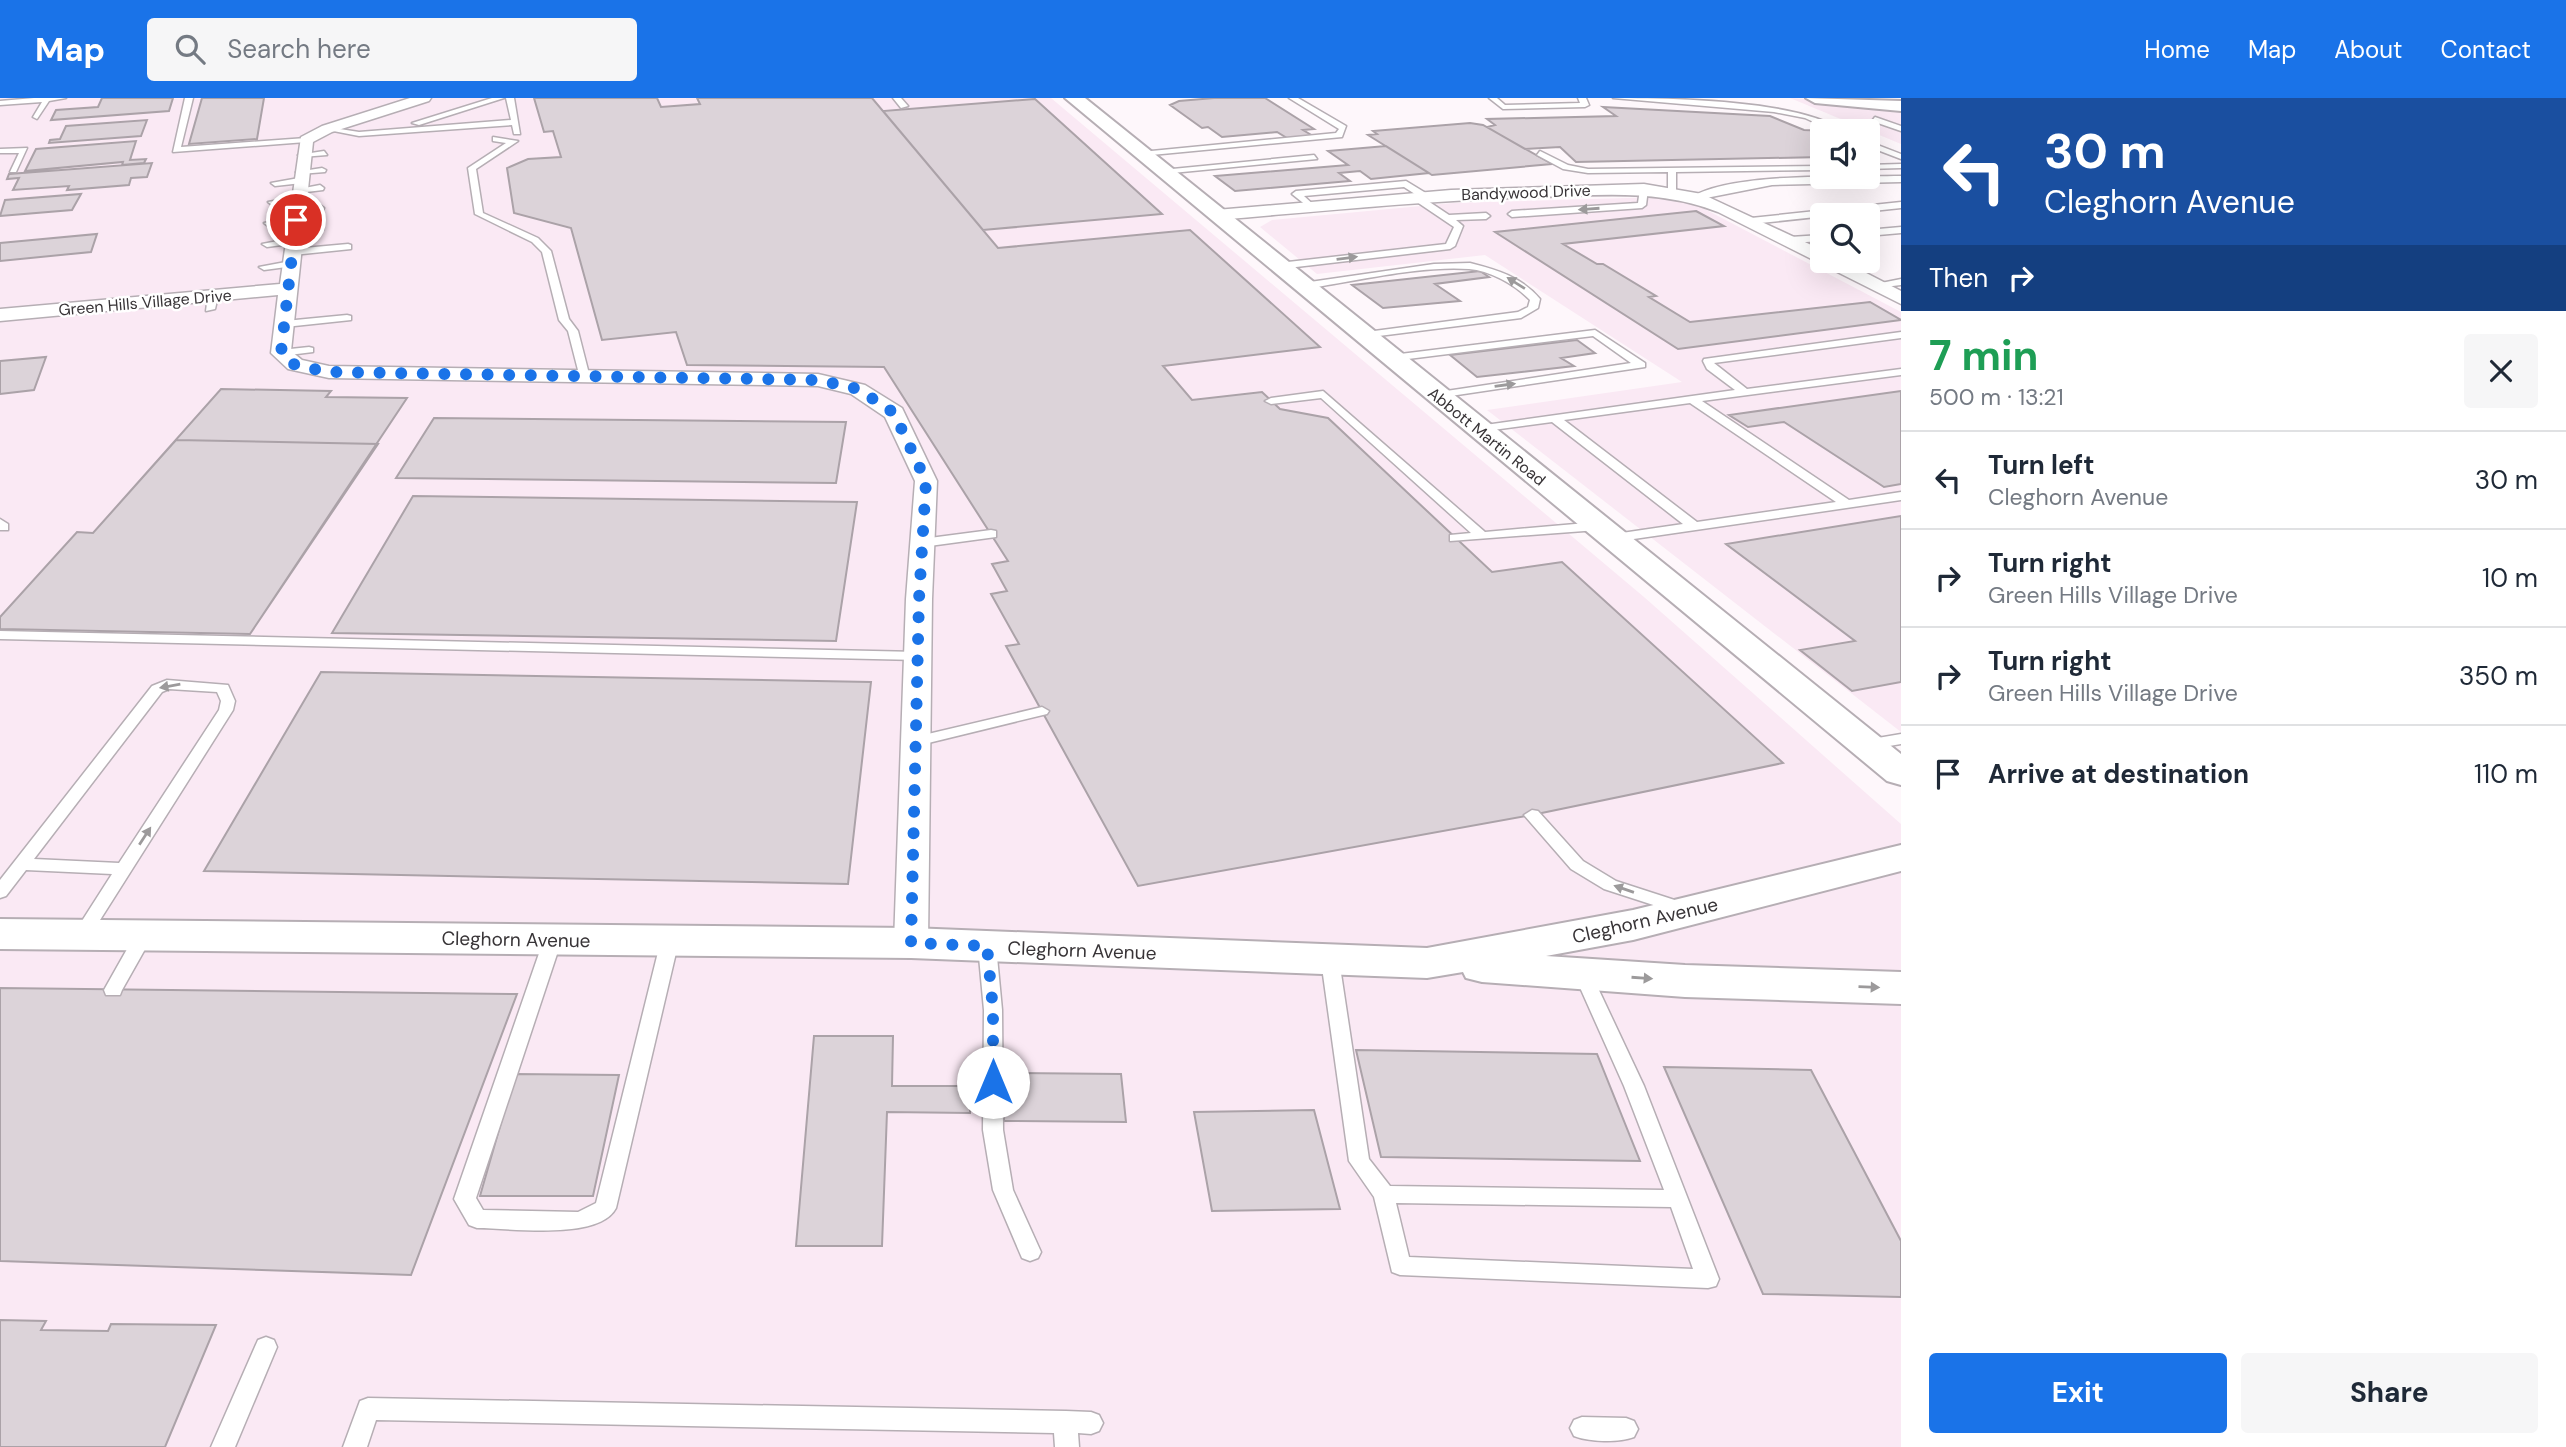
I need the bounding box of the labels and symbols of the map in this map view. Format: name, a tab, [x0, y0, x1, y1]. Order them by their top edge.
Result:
street label: Bandywood Drive	[1461, 180, 1591, 205]
pin	[266, 190, 326, 250]
one-way arrow	[1578, 204, 1600, 215]
one-way arrow	[1336, 253, 1358, 264]
one-way arrow	[1506, 277, 1525, 290]
street label: Green Hills Village Drive	[58, 284, 233, 321]
one-way arrow	[1494, 380, 1516, 391]
street label: Abbott Martin Road	[1424, 382, 1550, 490]
one-way arrow	[159, 681, 181, 692]
one-way arrow	[138, 827, 152, 845]
one-way arrow	[1614, 883, 1635, 894]
street label: Cleghorn Avenue	[1570, 892, 1720, 949]
street label: Cleghorn Avenue	[441, 926, 591, 953]
street label: Cleghorn Avenue	[1007, 935, 1157, 966]
one-way arrow	[1631, 973, 1653, 984]
one-way arrow	[1858, 981, 1880, 993]
position arrow	[956, 1045, 1030, 1119]

